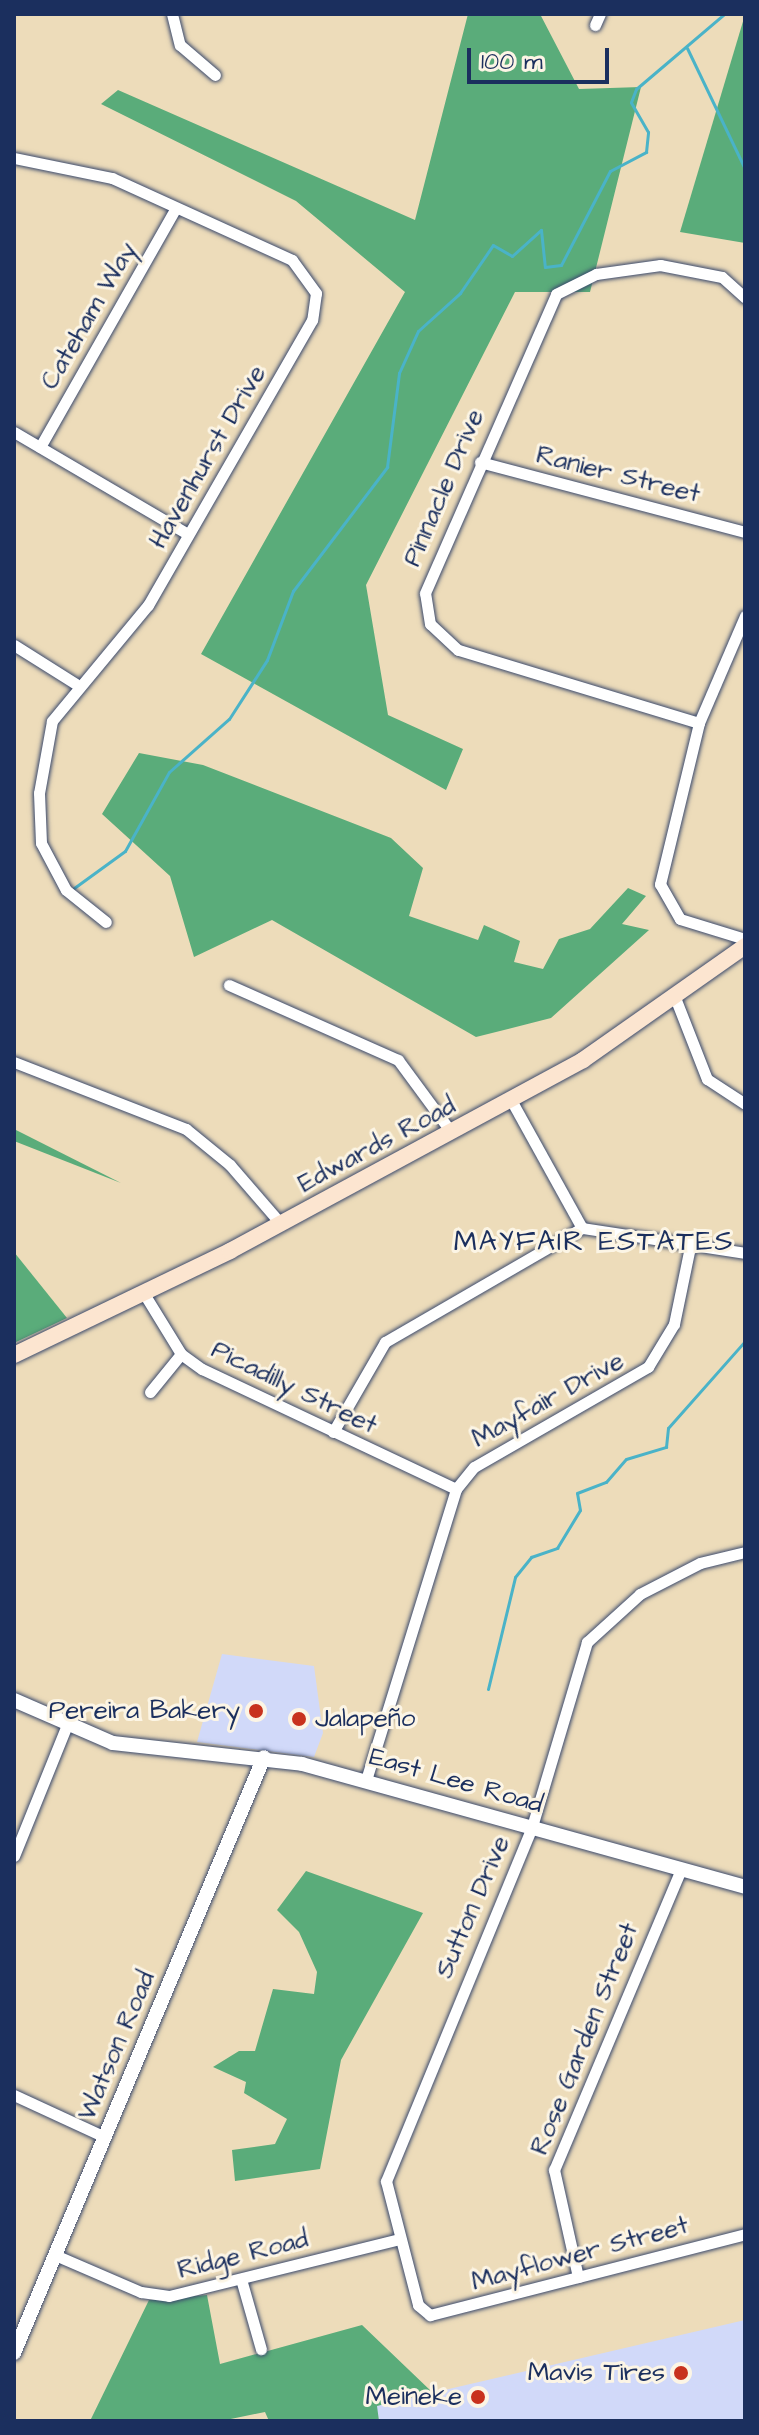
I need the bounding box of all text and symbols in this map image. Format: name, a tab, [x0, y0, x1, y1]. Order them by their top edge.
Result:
scale bar	[471, 32, 613, 82]
text: 100 m	[481, 45, 543, 79]
street label: Cateham Way	[34, 237, 144, 395]
street label: Havenhurst Drive	[143, 360, 273, 554]
street label: Pinnacle Drive	[397, 405, 491, 571]
street label: Ranier Street	[533, 440, 703, 510]
street label: Edwards Road	[293, 1090, 461, 1200]
district label: MAYFAIR ESTATES	[454, 1225, 734, 1259]
street label: Picadilly Street	[206, 1334, 382, 1442]
street label: Mayfair Drive	[467, 1345, 629, 1455]
place label: Pereira Bakery	[49, 1695, 240, 1727]
marker: Pereira Bakery	[247, 1702, 265, 1720]
place label: Jalapeño	[315, 1703, 415, 1735]
marker: Jalapeño	[290, 1710, 308, 1728]
street label: East Lee Road	[366, 1741, 546, 1821]
street label: Sutton Drive	[429, 1831, 517, 1983]
street label: Rose Garden Street	[524, 1919, 646, 2159]
street label: Watson Road	[72, 1967, 162, 2125]
street label: Mayflower Street	[468, 2210, 692, 2298]
street label: Ridge Road	[175, 2224, 311, 2286]
place label: Mavis Tires	[528, 2357, 665, 2389]
marker: Mavis Tires	[672, 2364, 690, 2382]
place label: Meineke	[365, 2381, 462, 2413]
marker: Meineke	[469, 2388, 487, 2406]

